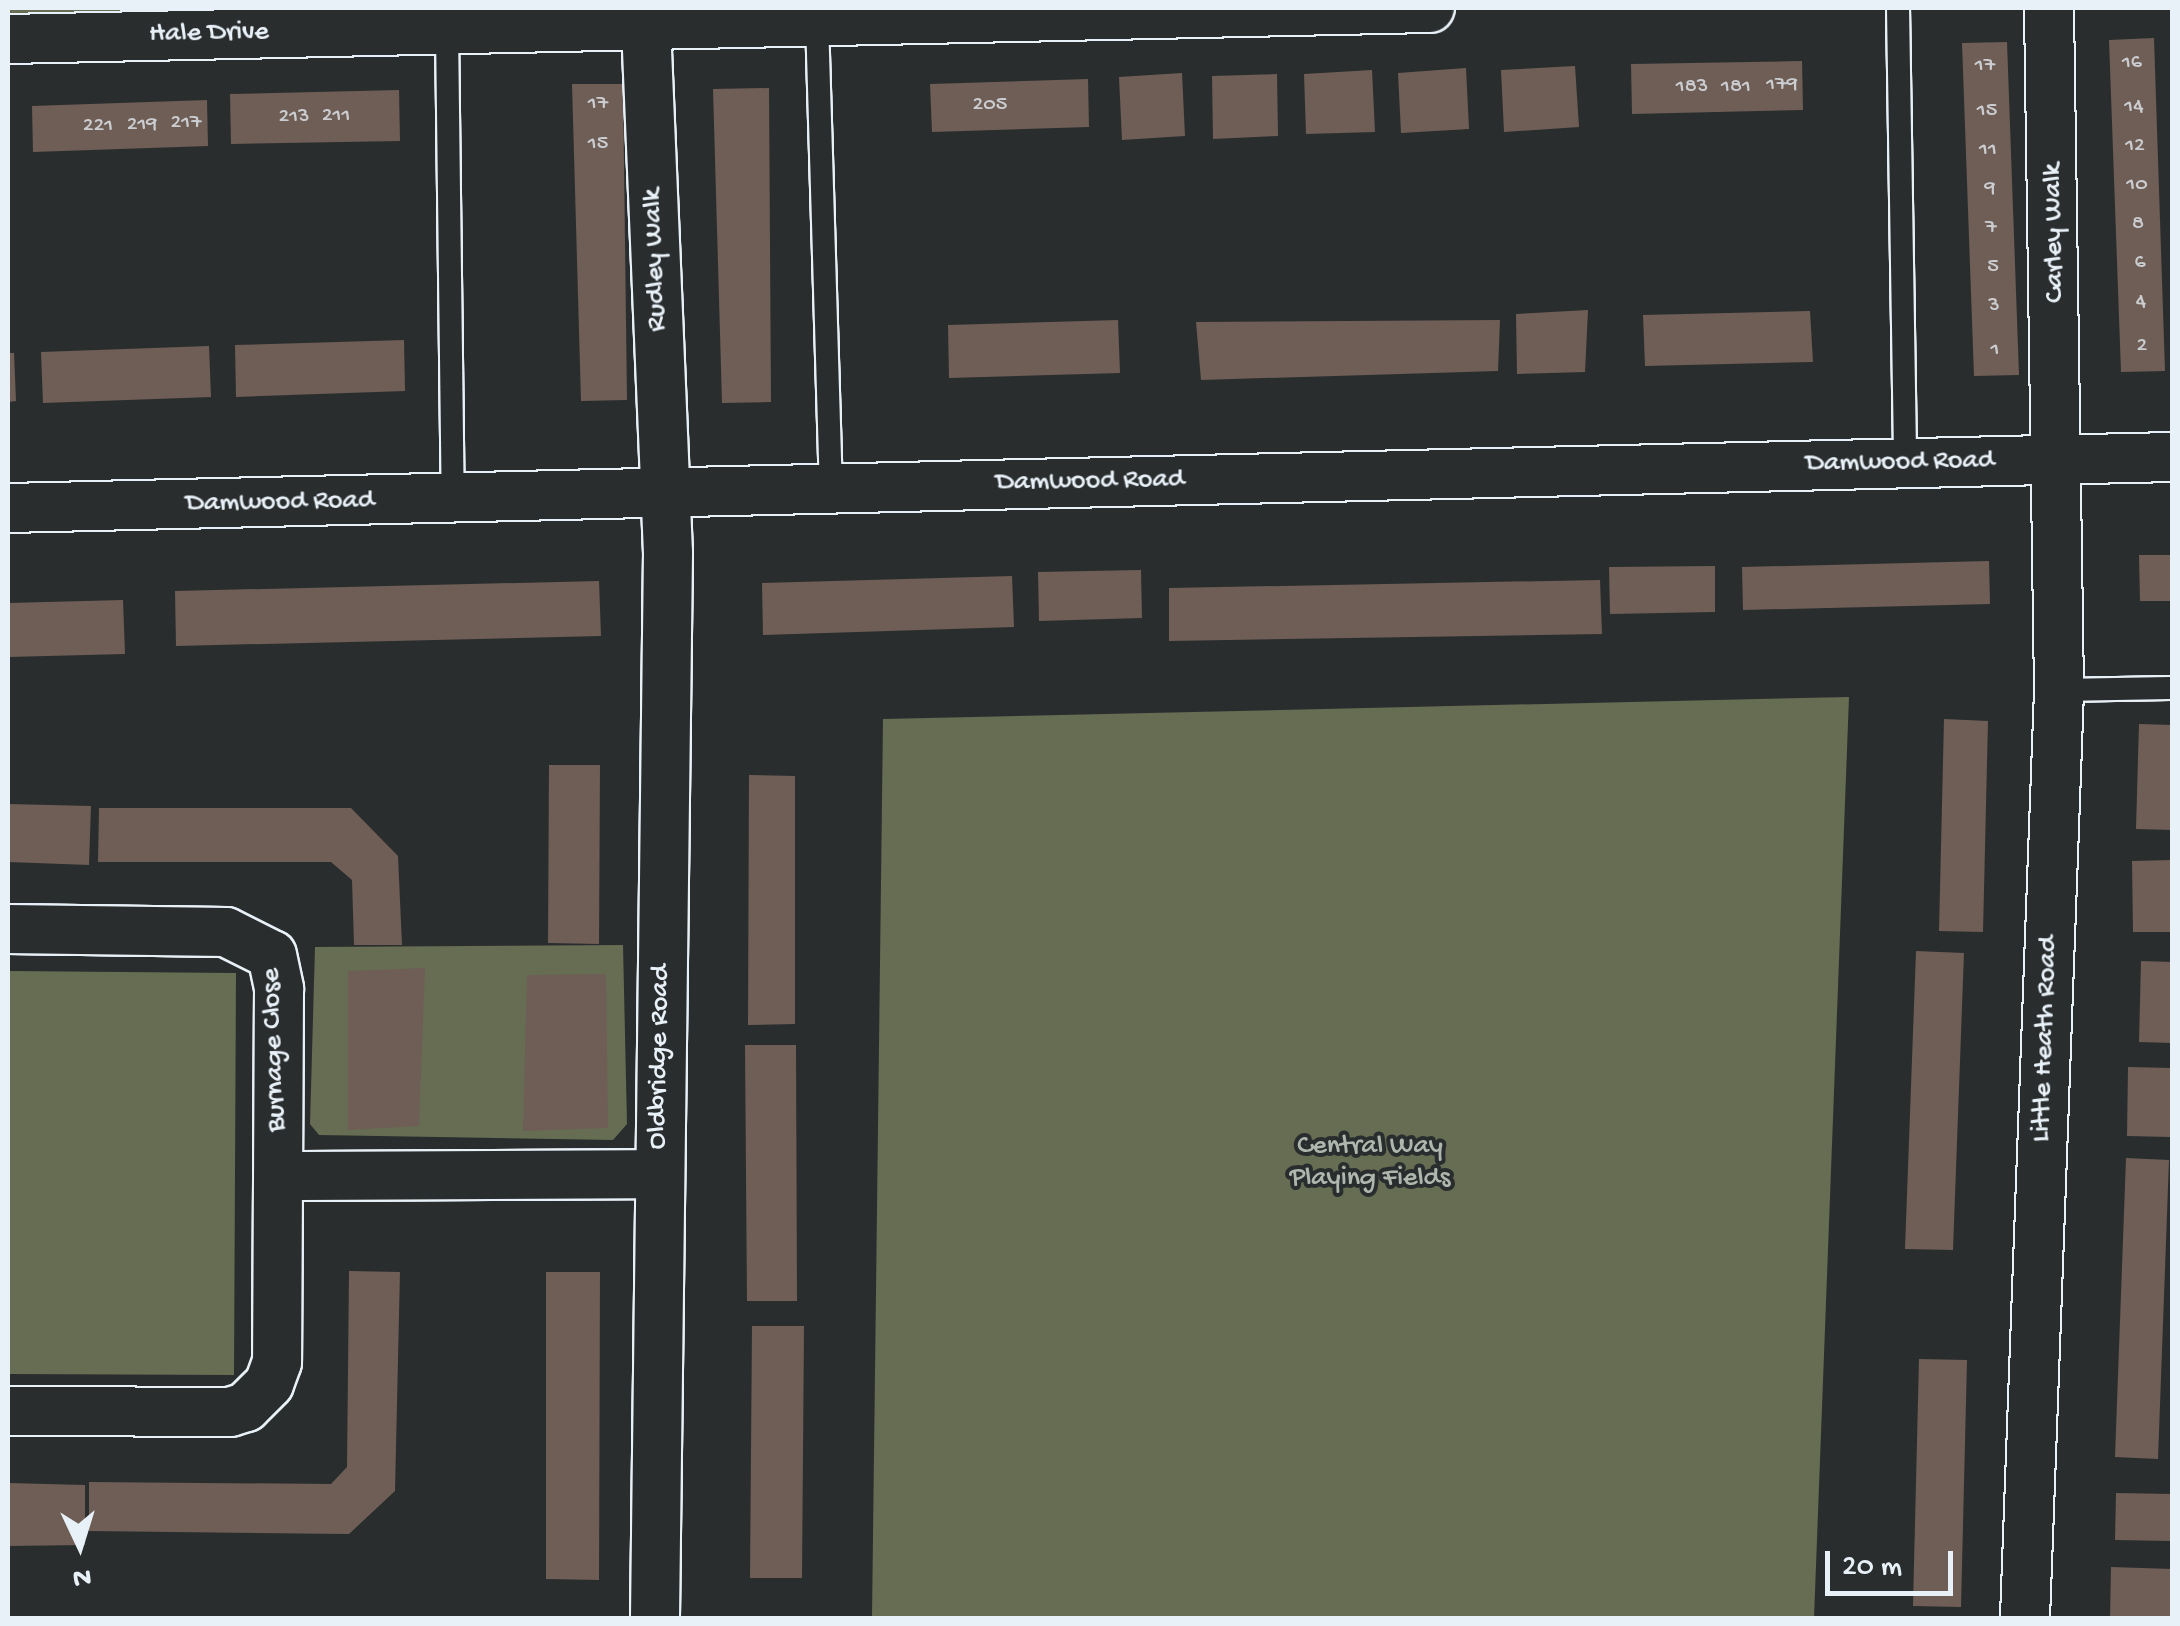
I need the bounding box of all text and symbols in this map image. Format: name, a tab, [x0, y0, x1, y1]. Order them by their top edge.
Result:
street label: Hale Drive	[149, 16, 269, 52]
house number: 16	[2122, 51, 2142, 77]
house number: 17	[1975, 54, 1995, 80]
house number: 179	[1766, 73, 1798, 99]
house number: 183	[1676, 75, 1708, 101]
house number: 181	[1721, 75, 1751, 101]
house number: 17	[588, 92, 608, 118]
house number: 205	[973, 93, 1007, 119]
house number: 14	[2124, 95, 2144, 121]
house number: 15	[1977, 99, 1997, 125]
house number: 211	[322, 104, 350, 130]
house number: 213	[278, 105, 310, 131]
house number: 217	[170, 111, 202, 137]
house number: 219	[127, 113, 157, 139]
house number: 221	[83, 114, 113, 140]
house number: 15	[588, 132, 608, 158]
house number: 12	[2125, 134, 2145, 160]
house number: 11	[1979, 138, 1997, 164]
street label: Carley Walk	[2037, 163, 2073, 303]
house number: 10	[2126, 173, 2148, 199]
house number: 9	[1984, 177, 1996, 203]
street label: Rudley Walk	[637, 188, 675, 332]
house number: 8	[2132, 212, 2144, 238]
house number: 7	[1985, 216, 1997, 242]
house number: 6	[2134, 251, 2146, 277]
house number: 5	[1987, 255, 1999, 281]
house number: 4	[2136, 290, 2146, 316]
house number: 3	[1988, 294, 2000, 320]
house number: 2	[2137, 334, 2147, 360]
house number: 1	[1991, 338, 1999, 364]
street label: Damwood Road	[1805, 445, 1995, 481]
street label: Damwood Road	[995, 464, 1185, 500]
street label: Damwood Road	[185, 485, 375, 521]
street label: Little Heath Road	[2026, 935, 2066, 1143]
street label: Oldbridge Road	[642, 964, 678, 1150]
street label: Burnage Close	[255, 968, 295, 1132]
park label: Central Way Playing Fields	[1290, 1130, 1450, 1196]
north arrow	[30, 1496, 130, 1596]
scale bar	[1830, 1531, 1958, 1593]
text: 20 m	[1842, 1551, 1902, 1586]
text: N	[72, 1559, 92, 1594]

